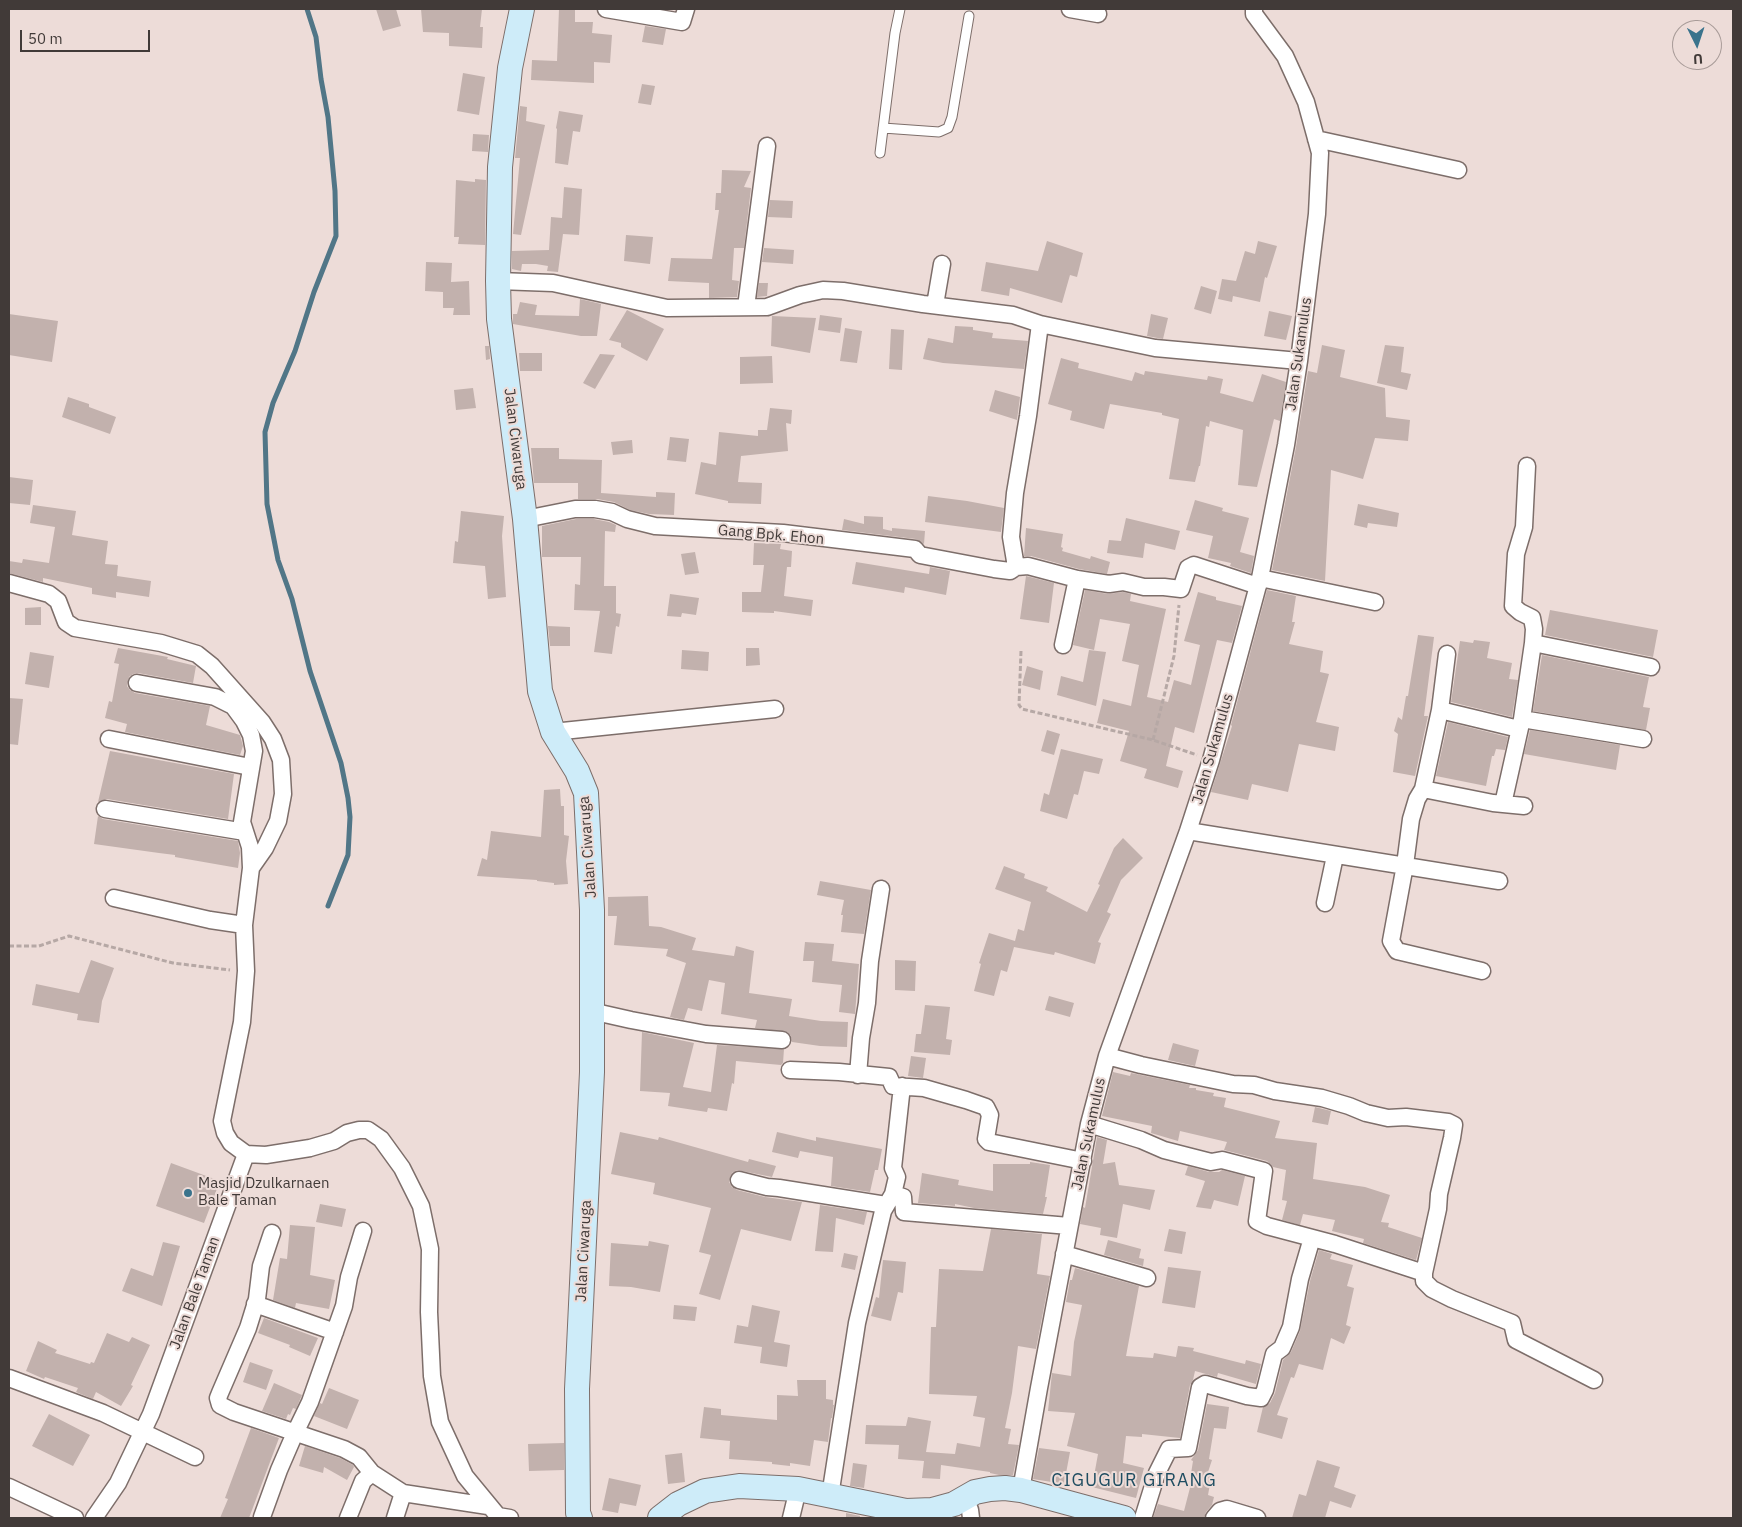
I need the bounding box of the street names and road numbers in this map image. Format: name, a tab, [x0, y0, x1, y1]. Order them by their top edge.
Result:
street label: Jalan Sukamulus	[1282, 296, 1316, 412]
street label: Jalan Ciwaruga	[500, 387, 530, 491]
street label: Gang Bpk. Ehon	[717, 521, 825, 549]
street label: Jalan Sukamulus	[1189, 692, 1237, 806]
street label: Jalan Ciwaruga	[575, 795, 601, 899]
street label: Jalan Sukamulus	[1068, 1076, 1110, 1192]
street label: Jalan Ciwaruga	[572, 1200, 596, 1302]
street label: Jalan Bale Taman	[166, 1234, 224, 1352]

